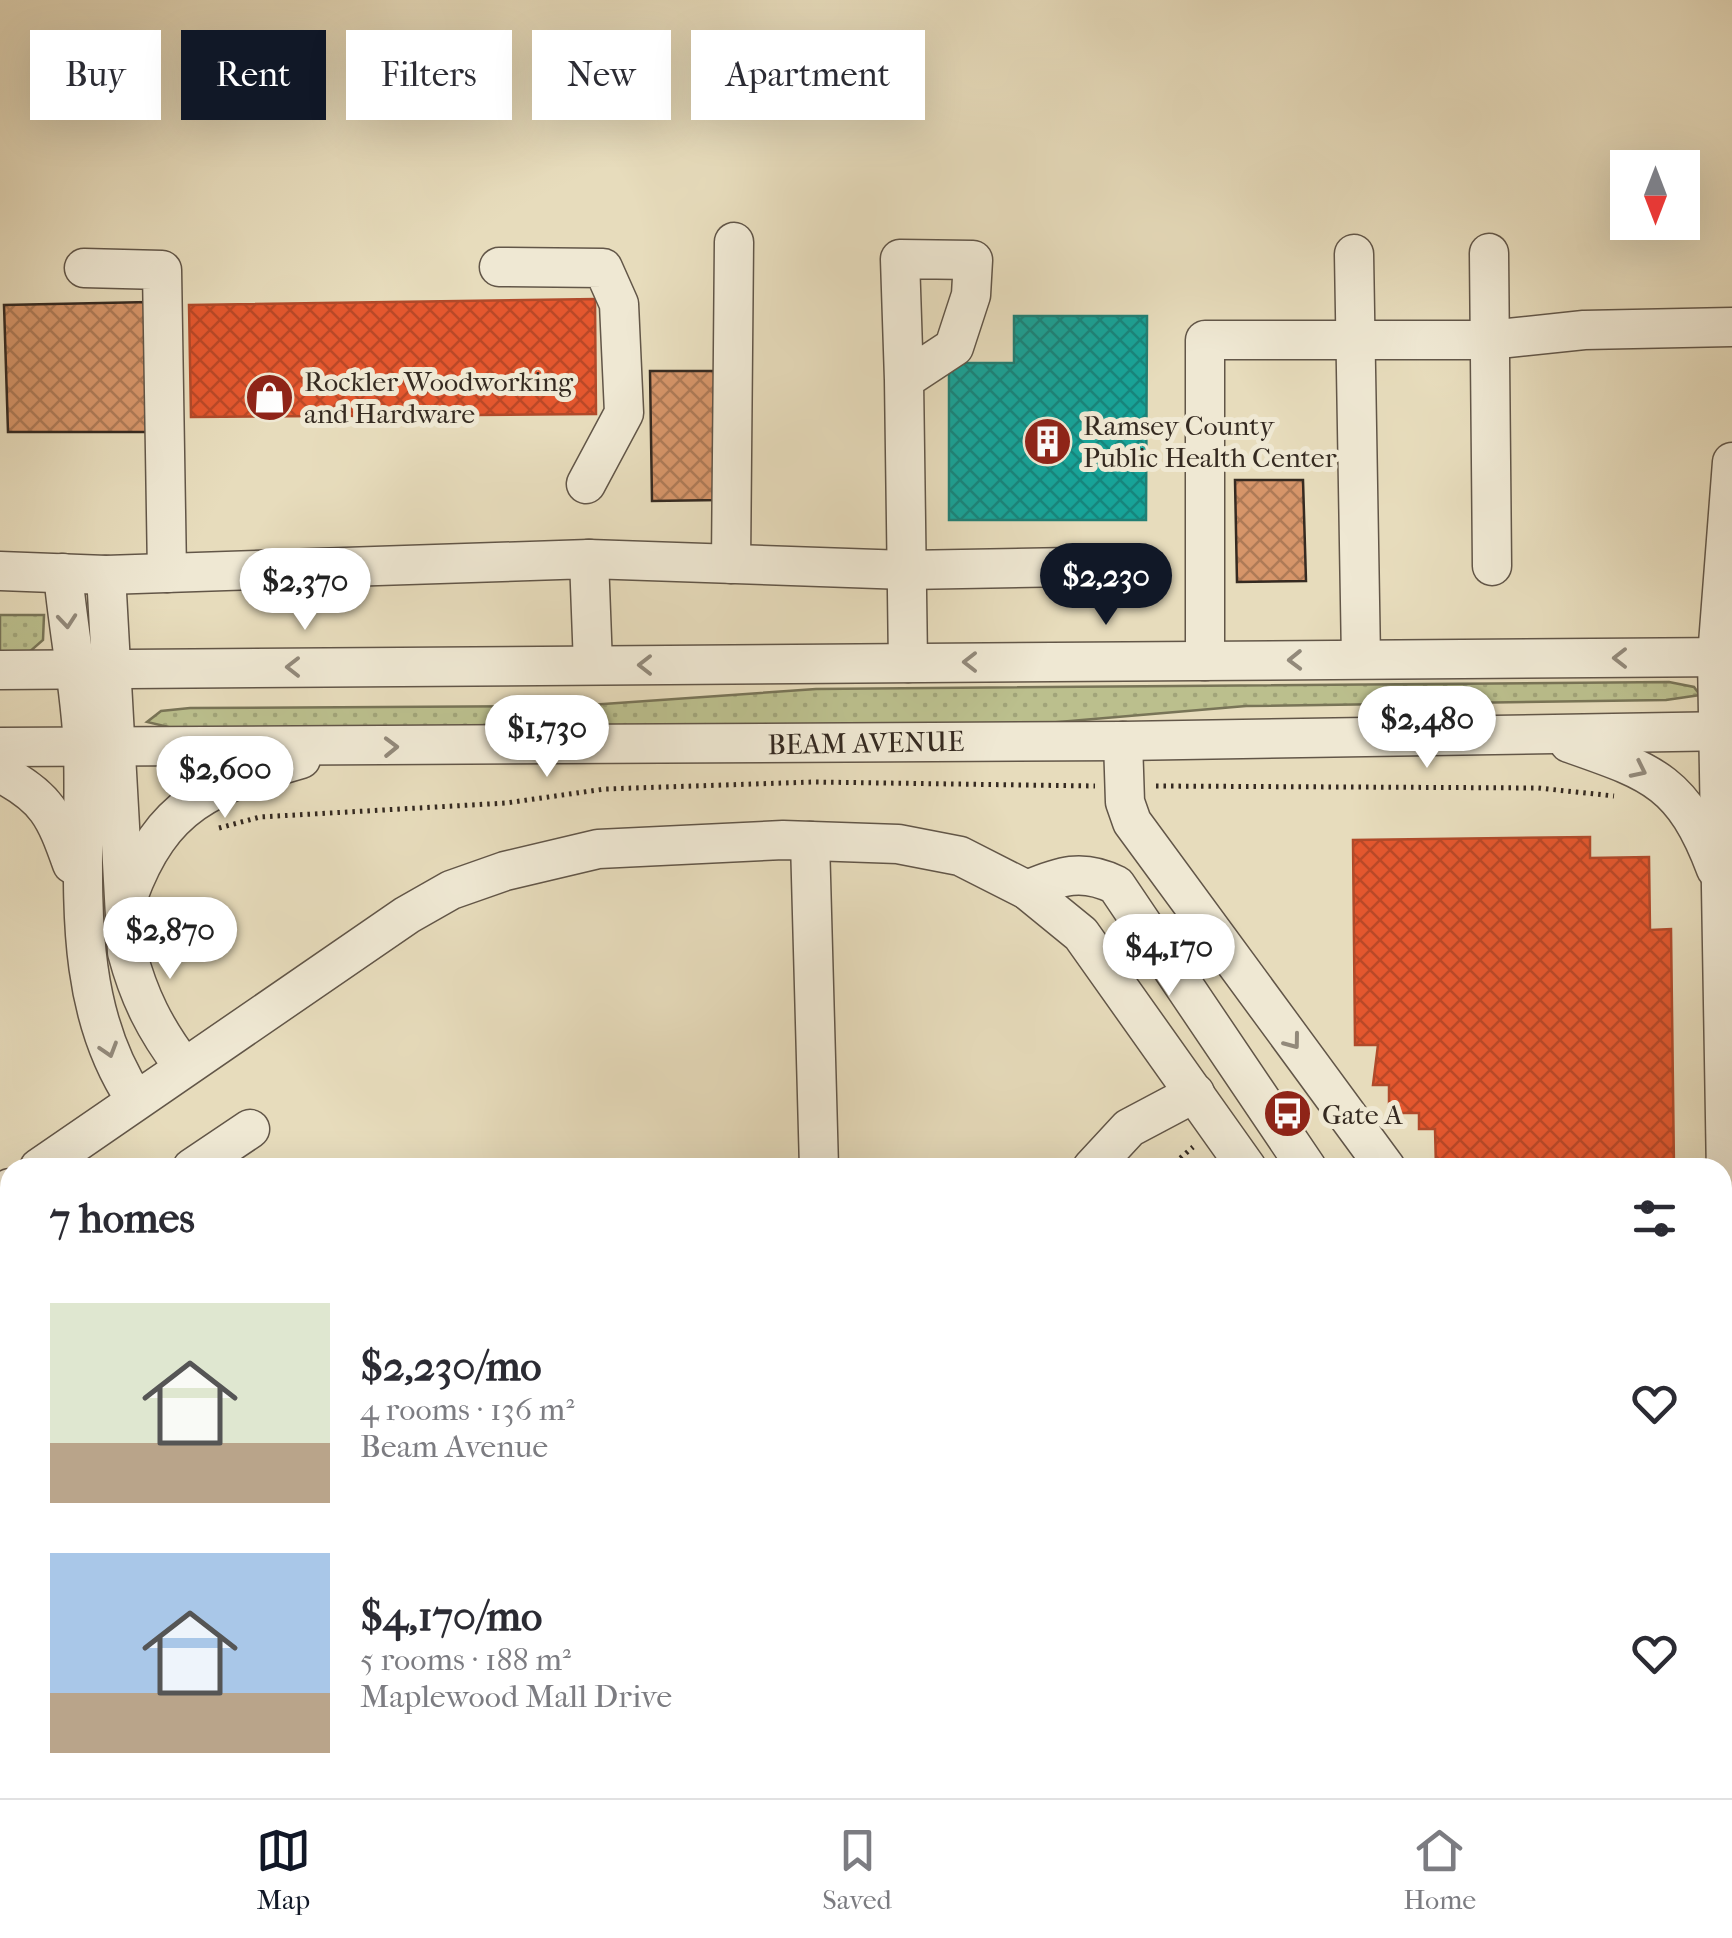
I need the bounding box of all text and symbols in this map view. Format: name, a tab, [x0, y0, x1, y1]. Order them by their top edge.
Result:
chip: Buy	[30, 30, 161, 120]
chip: Rent	[181, 30, 326, 120]
chip: Filters	[346, 30, 512, 120]
chip: New	[532, 30, 671, 120]
chip: Apartment	[691, 30, 925, 120]
north arrow	[1610, 150, 1700, 240]
map controls	[1610, 150, 1700, 240]
place label: Rockler Woodworking and Hardware	[304, 365, 574, 430]
shop icon: Rockler Woodworking and Hardware	[243, 371, 295, 423]
place label: Ramsey County Public Health Center	[1083, 409, 1337, 474]
building icon: Ramsey County Public Health Center	[1022, 415, 1074, 467]
pin: $2,230	[1025, 543, 1187, 628]
pin: $2,370	[224, 548, 386, 633]
text: $2,230	[1062, 557, 1150, 594]
text: $2,370	[262, 562, 348, 599]
one-way arrow	[56, 613, 78, 629]
one-way arrow	[1611, 647, 1627, 668]
one-way arrow	[1286, 649, 1302, 671]
one-way arrow	[961, 651, 976, 673]
one-way arrow	[636, 654, 652, 676]
one-way arrow	[285, 656, 300, 678]
pin: $2,480	[1346, 686, 1508, 771]
pin: $1,730	[466, 695, 628, 780]
text: $2,480	[1380, 700, 1474, 737]
text: $1,730	[507, 709, 587, 746]
street label: BEAM AVENUE	[767, 725, 965, 761]
pin: $2,600	[144, 736, 306, 821]
one-way arrow	[384, 736, 400, 758]
text: $2,600	[178, 750, 272, 787]
one-way arrow	[1629, 757, 1647, 777]
pin: $2,870	[89, 897, 251, 982]
text: $2,870	[125, 911, 215, 948]
pin: $4,170	[1088, 914, 1250, 999]
text: $4,170	[1125, 928, 1213, 965]
one-way arrow	[1281, 1031, 1298, 1049]
one-way arrow	[97, 1041, 118, 1058]
bus stop icon: Gate A	[1261, 1088, 1313, 1140]
place label: Gate A	[1322, 1098, 1404, 1131]
icon: filters	[1627, 1191, 1682, 1246]
text: 7 homes	[50, 1194, 195, 1243]
text: $2,230/mo	[360, 1342, 542, 1391]
icon: home	[130, 1343, 250, 1463]
icon: heart	[1627, 1376, 1682, 1431]
text: 4 rooms · 136 m²	[360, 1391, 574, 1428]
text: Beam Avenue	[360, 1428, 548, 1465]
text: $4,170/mo	[360, 1592, 542, 1641]
icon: home	[130, 1593, 250, 1713]
icon: heart	[1627, 1626, 1682, 1681]
text: 5 rooms · 188 m²	[360, 1641, 571, 1678]
text: Maplewood Mall Drive	[360, 1678, 672, 1715]
tab: Map	[256, 1823, 311, 1916]
tab: Saved	[822, 1823, 892, 1916]
tab: Home	[1403, 1823, 1476, 1916]

